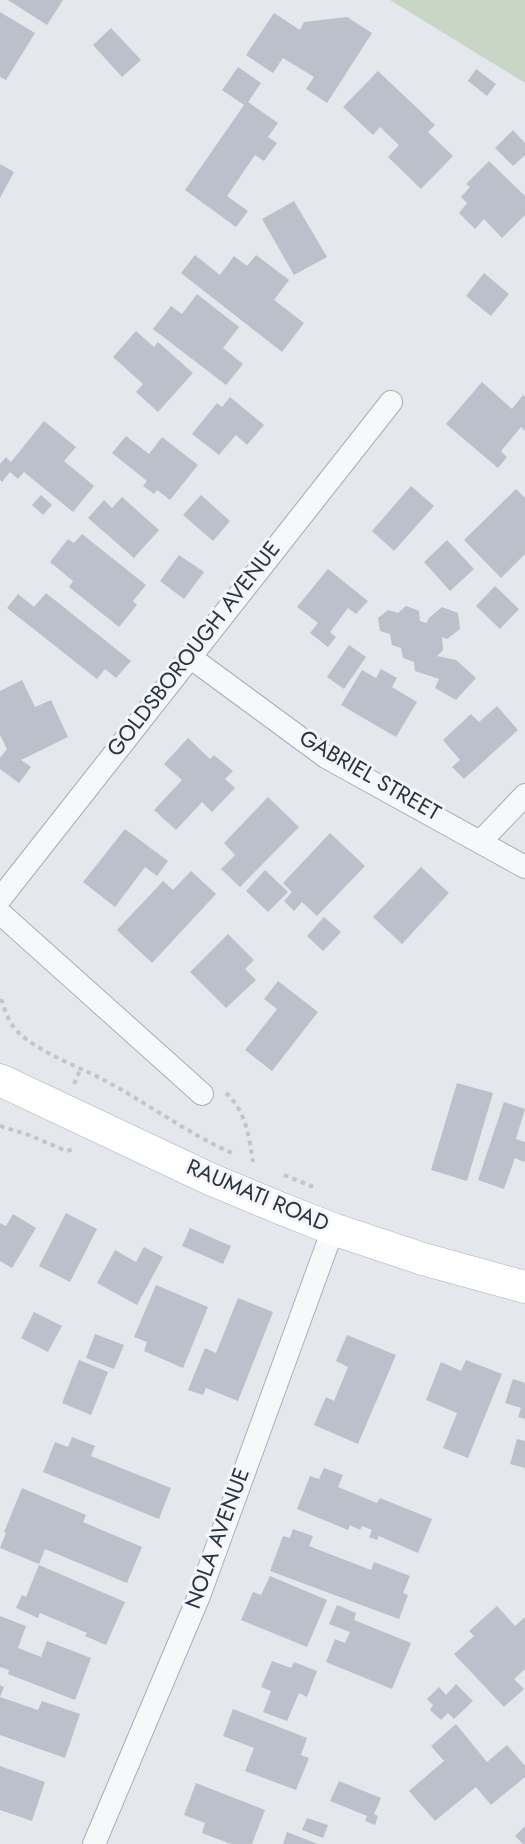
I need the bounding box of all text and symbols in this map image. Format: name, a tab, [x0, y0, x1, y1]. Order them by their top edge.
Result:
street label: GOLDSBOROUGH AVENUE	[103, 537, 287, 763]
street label: GABRIEL STREET	[294, 726, 444, 828]
street label: RAUMATI ROAD	[182, 1155, 332, 1239]
street label: NOLA AVENUE	[181, 1465, 257, 1613]

